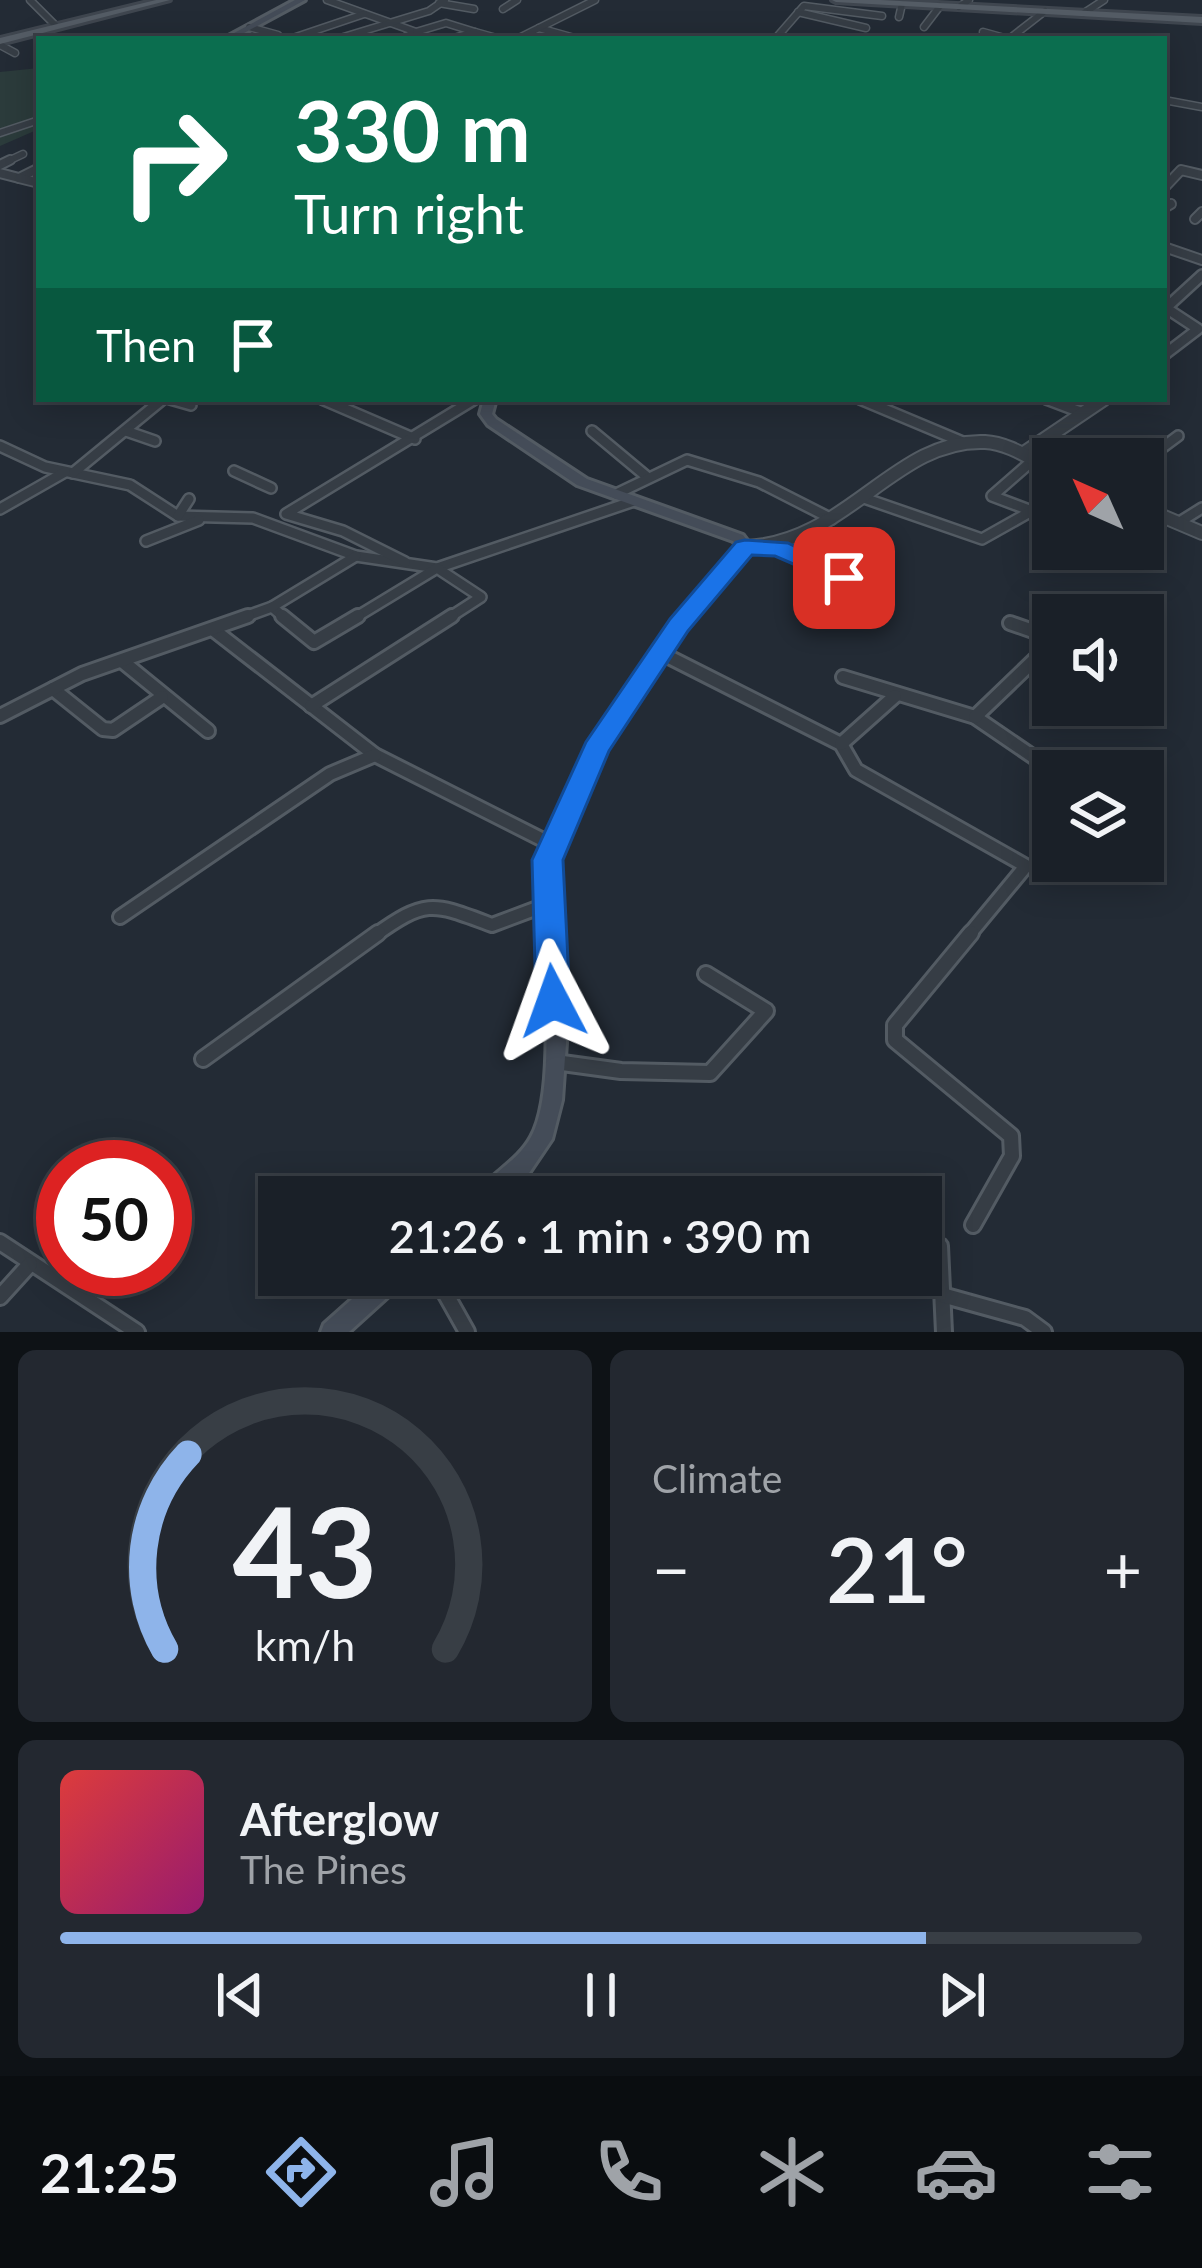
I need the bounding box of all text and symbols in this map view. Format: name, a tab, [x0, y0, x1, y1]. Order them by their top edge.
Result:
text: 330 m	[294, 79, 531, 180]
icon: right	[96, 84, 252, 240]
text: Turn right	[294, 181, 524, 246]
icon: arrive	[220, 312, 286, 378]
text: Then	[96, 318, 196, 372]
north arrow	[1032, 438, 1164, 570]
map controls	[1032, 438, 1164, 882]
pin	[793, 527, 895, 629]
icon: arrive	[811, 545, 877, 611]
button: sound	[1032, 594, 1164, 726]
button: layers	[1032, 750, 1164, 882]
position arrow	[490, 938, 616, 1064]
speed limit sign: 50	[36, 1140, 192, 1296]
text: 21:26 · 1 min · 390 m	[389, 1209, 811, 1263]
text: Climate	[652, 1455, 782, 1501]
text: 43	[233, 1475, 377, 1625]
text: 21°	[826, 1514, 968, 1622]
text: −	[652, 1529, 690, 1608]
text: +	[1104, 1529, 1142, 1608]
text: km/h	[255, 1619, 355, 1670]
text: Afterglow	[240, 1792, 439, 1846]
text: The Pines	[240, 1846, 407, 1892]
icon: previous	[207, 1962, 273, 2028]
icon: pause	[568, 1962, 634, 2028]
icon: next	[929, 1962, 995, 2028]
icon: directions	[259, 2130, 343, 2214]
icon: music	[423, 2130, 507, 2214]
icon: phone	[587, 2130, 671, 2214]
icon: climate	[750, 2130, 834, 2214]
icon: car	[914, 2130, 998, 2214]
icon: filters	[1078, 2130, 1162, 2214]
text: 21:25	[40, 2140, 179, 2205]

